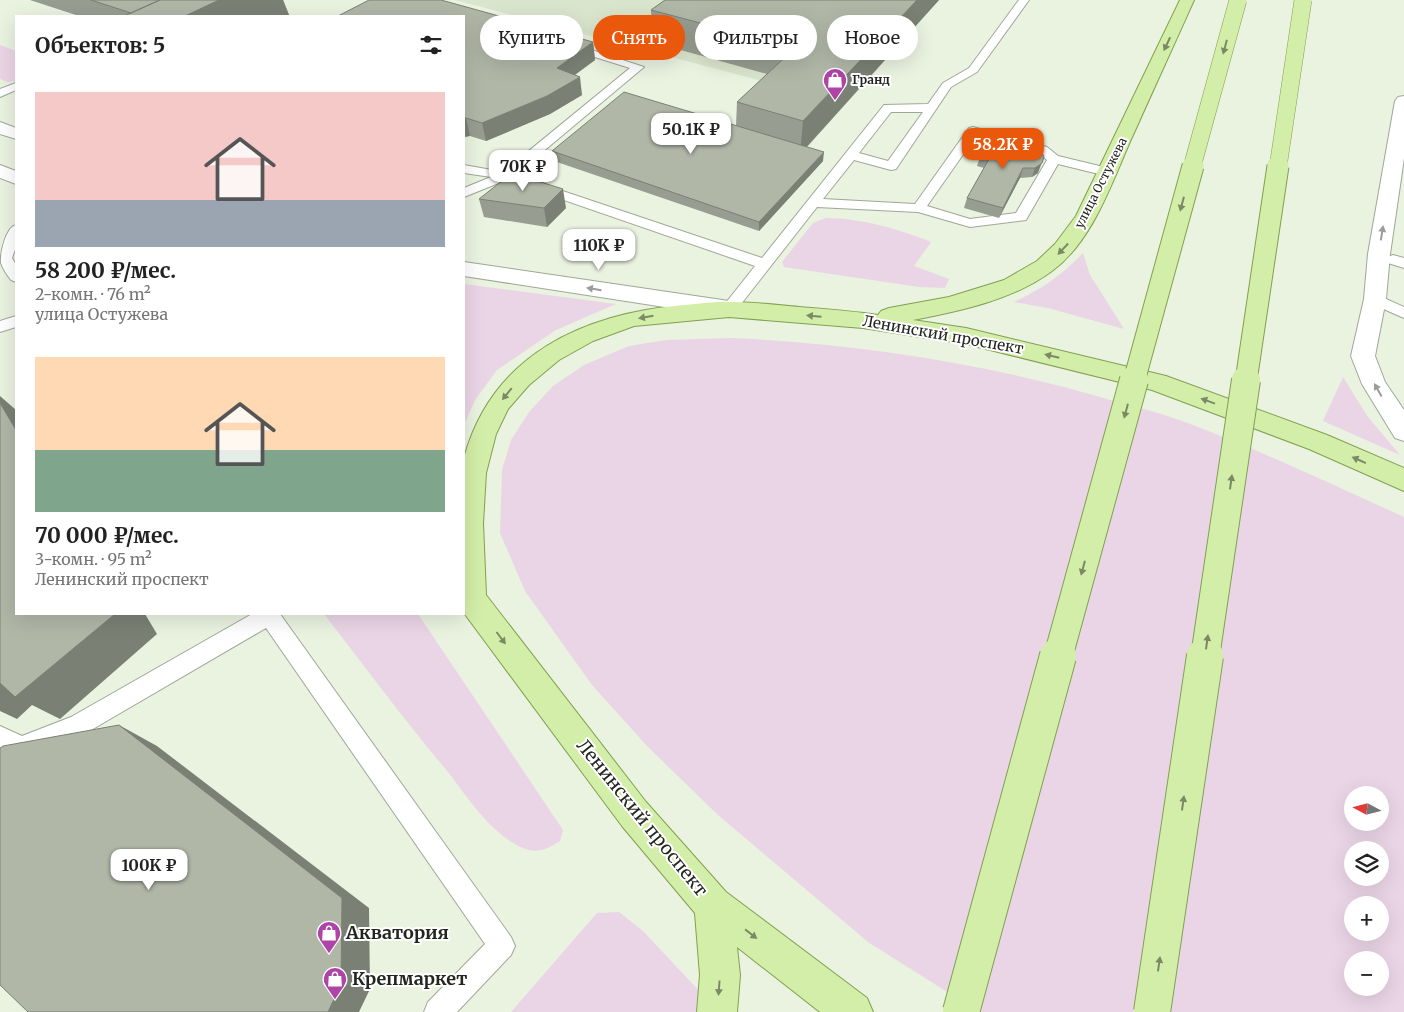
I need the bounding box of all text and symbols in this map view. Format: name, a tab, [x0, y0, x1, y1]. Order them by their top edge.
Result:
chip: Купить	[480, 15, 583, 60]
chip: Снять	[593, 15, 685, 60]
chip: Фильтры	[695, 15, 817, 60]
chip: Новое	[827, 15, 918, 60]
icon: filters	[417, 31, 445, 59]
text: Объектов: 5	[35, 32, 165, 59]
one-way arrow	[1162, 37, 1170, 51]
one-way arrow	[1221, 40, 1229, 55]
shop icon: Гранд	[822, 67, 848, 101]
place label: Гранд	[852, 72, 890, 87]
pin: 50.1K ₽	[645, 112, 737, 155]
text: 50.1K ₽	[662, 119, 720, 139]
icon: home	[195, 124, 285, 214]
pin: 58.2K ₽	[957, 128, 1049, 170]
text: 58.2K ₽	[973, 134, 1033, 154]
street label: улица Остужева	[1071, 134, 1130, 231]
pin: 70K ₽	[488, 150, 558, 192]
text: 70K ₽	[500, 156, 546, 176]
one-way arrow	[1178, 196, 1186, 211]
one-way arrow	[1379, 224, 1387, 240]
pin: 110K ₽	[558, 228, 640, 271]
text: 110K ₽	[573, 235, 625, 255]
one-way arrow	[1057, 242, 1068, 255]
text: 58 200 ₽/мес.	[35, 257, 176, 284]
text: 2-комн. · 76 m²	[35, 284, 151, 304]
one-way arrow	[586, 284, 602, 292]
text: улица Остужева	[35, 304, 168, 324]
street label: Ленинский проспект	[861, 311, 1025, 358]
one-way arrow	[806, 312, 822, 320]
one-way arrow	[637, 313, 653, 321]
one-way arrow	[1044, 351, 1060, 359]
one-way arrow	[1373, 384, 1382, 397]
one-way arrow	[501, 387, 512, 400]
icon: home	[195, 389, 285, 479]
one-way arrow	[1200, 397, 1215, 405]
one-way arrow	[1121, 404, 1129, 419]
one-way arrow	[1352, 456, 1366, 464]
one-way arrow	[1227, 473, 1235, 489]
text: 70 000 ₽/мес.	[35, 522, 179, 549]
text: 3-комн. · 95 m²	[35, 549, 152, 569]
one-way arrow	[1078, 560, 1086, 575]
text: Ленинский проспект	[35, 569, 209, 589]
one-way arrow	[495, 631, 506, 644]
one-way arrow	[1203, 634, 1211, 650]
street label: Ленинский проспект	[572, 734, 713, 901]
north arrow	[1344, 786, 1389, 831]
map controls	[1344, 786, 1389, 996]
one-way arrow	[1179, 795, 1187, 811]
button: layers	[1344, 841, 1389, 886]
pin: 100K ₽	[108, 848, 190, 891]
text: 100K ₽	[122, 855, 176, 875]
button: +	[1344, 896, 1389, 941]
shop icon: Акватория	[316, 920, 342, 954]
place label: Акватория	[345, 921, 449, 944]
one-way arrow	[744, 929, 757, 940]
button: −	[1344, 951, 1389, 996]
one-way arrow	[1155, 955, 1163, 971]
shop icon: Крепмаркет	[322, 966, 348, 1000]
place label: Крепмаркет	[352, 967, 467, 990]
one-way arrow	[714, 980, 722, 996]

